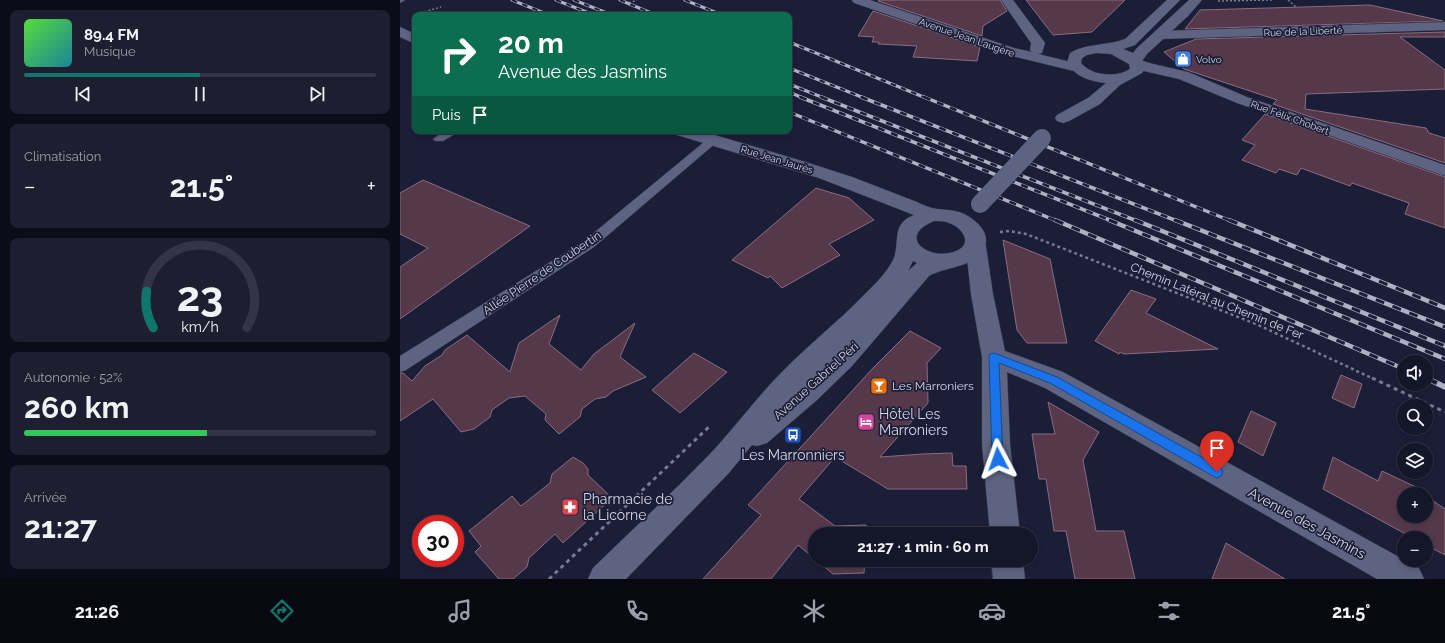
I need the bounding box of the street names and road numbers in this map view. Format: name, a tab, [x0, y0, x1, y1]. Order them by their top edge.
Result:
street label: Avenue Jean Laugère	[918, 16, 1016, 59]
street label: Rue de la Liberté	[1263, 25, 1343, 38]
street label: Rue Félix Chobert	[1249, 98, 1331, 137]
street label: Rue Jean Jaurès	[739, 143, 814, 176]
street label: Allée Pierre de Coubertin	[480, 228, 604, 318]
street label: Chemin Latéral au Chemin de Fer	[1128, 260, 1306, 342]
street label: Avenue Gabriel Péri	[771, 339, 861, 423]
street label: Avenue des Jasmins	[1246, 484, 1369, 562]

